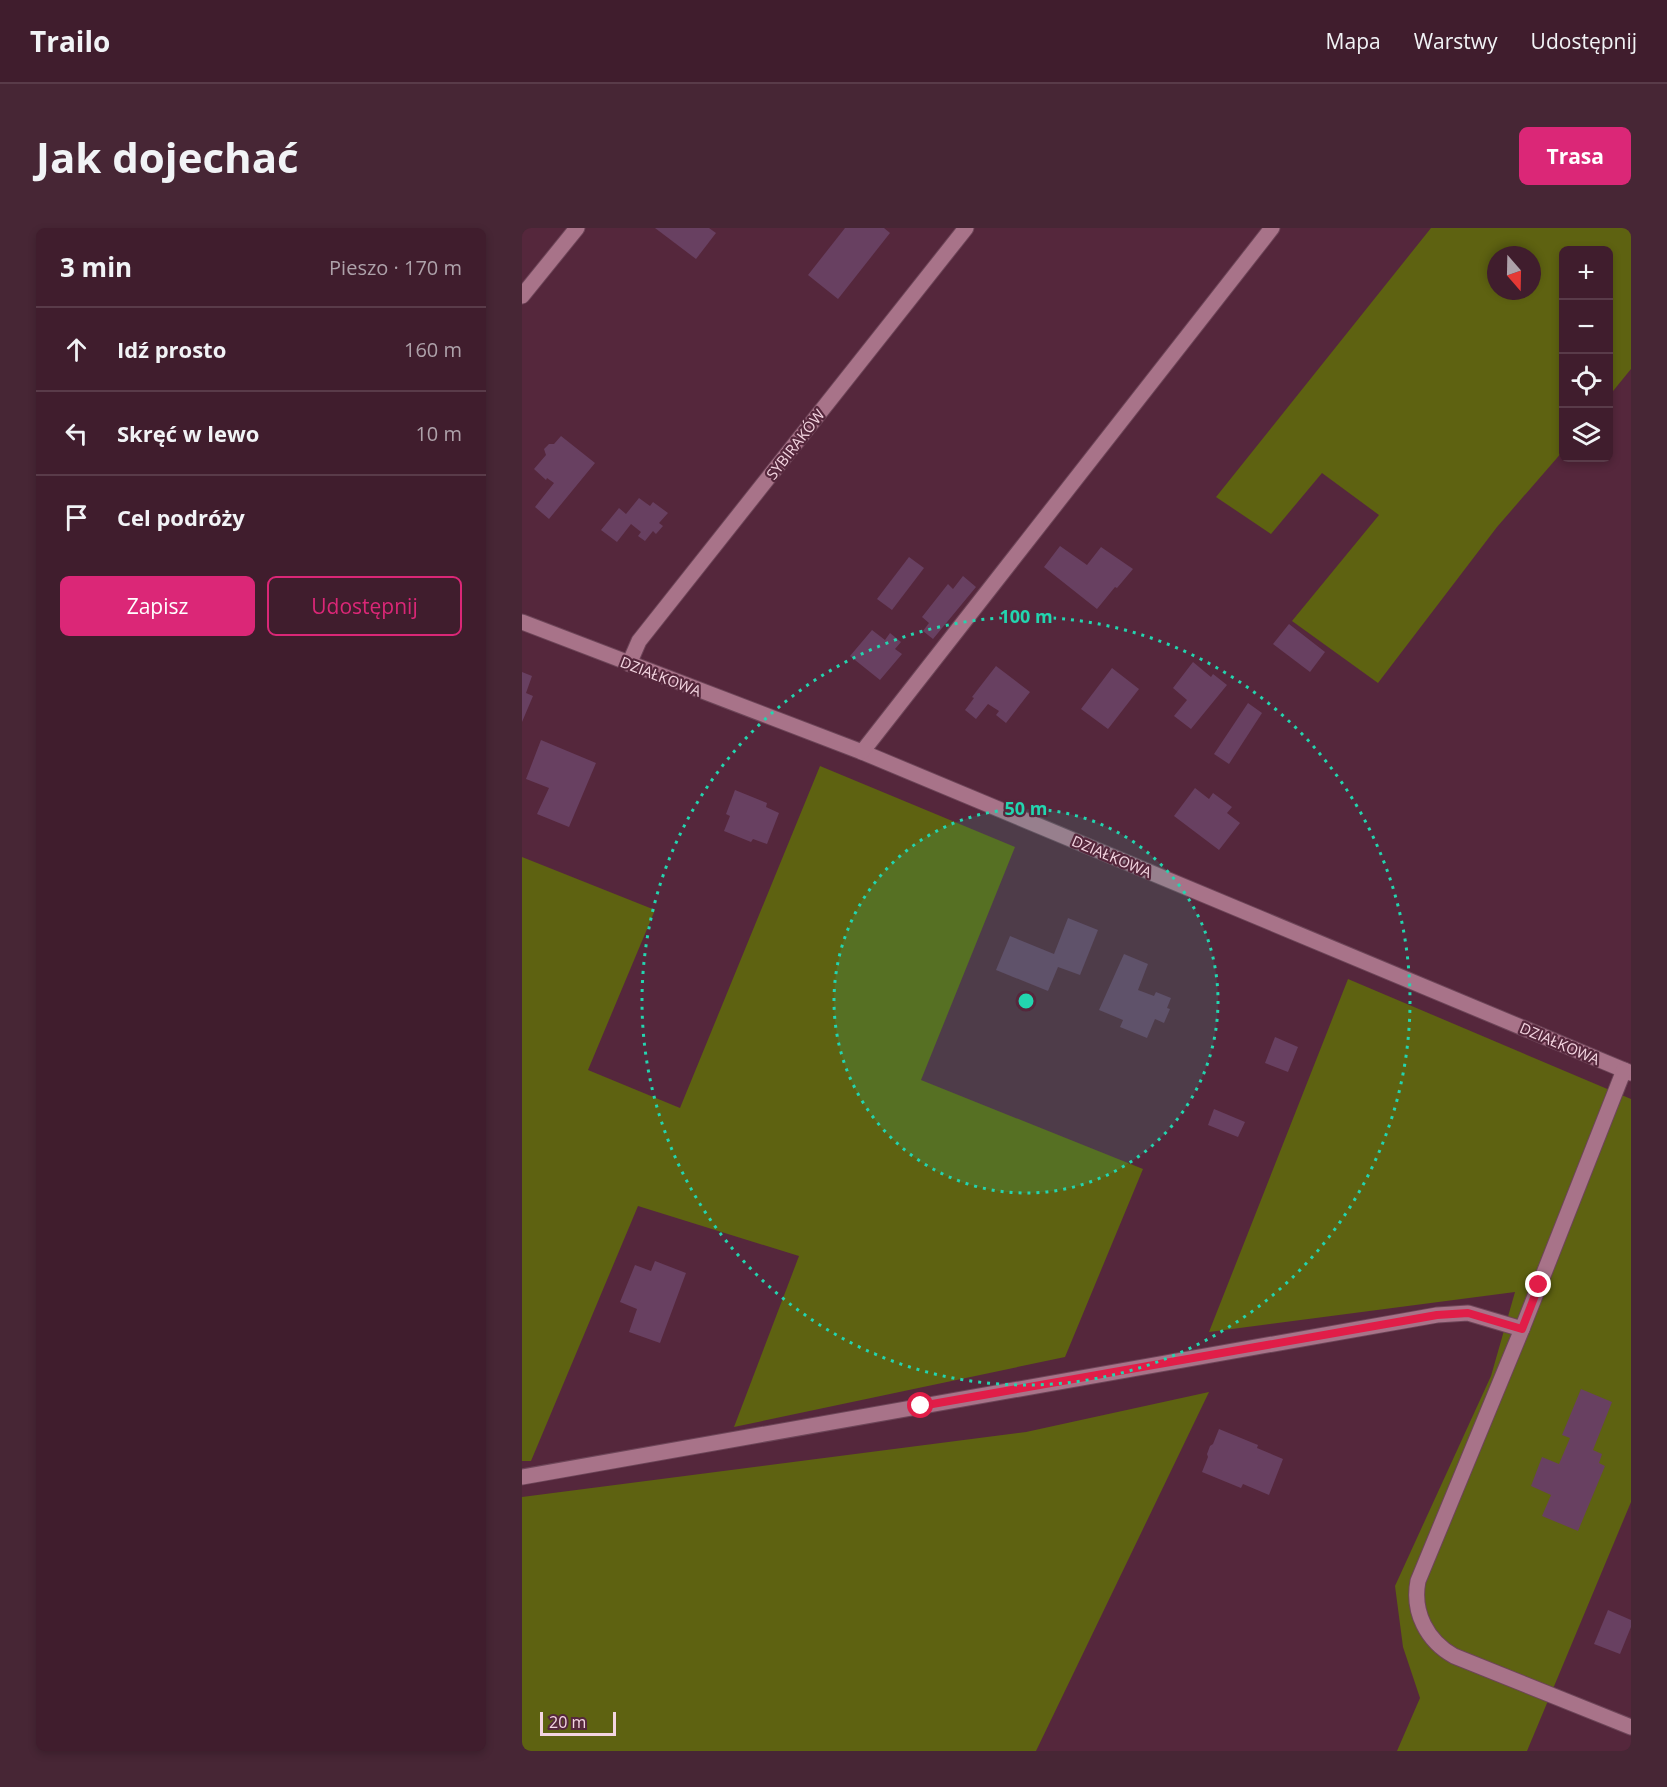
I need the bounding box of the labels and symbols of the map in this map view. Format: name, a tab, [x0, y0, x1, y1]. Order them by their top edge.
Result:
north arrow	[1487, 246, 1541, 300]
street label: SYBIRAKÓW	[761, 405, 829, 483]
text: 100 m	[999, 604, 1053, 628]
street label: DZIAŁKOWA	[618, 651, 705, 701]
text: 50 m	[1005, 796, 1047, 820]
street label: DZIAŁKOWA	[1069, 830, 1156, 882]
centre of rings	[1016, 991, 1036, 1011]
street label: DZIAŁKOWA	[1517, 1017, 1604, 1069]
route end	[1525, 1271, 1551, 1297]
route start	[907, 1392, 933, 1418]
scale bar	[540, 1709, 616, 1736]

